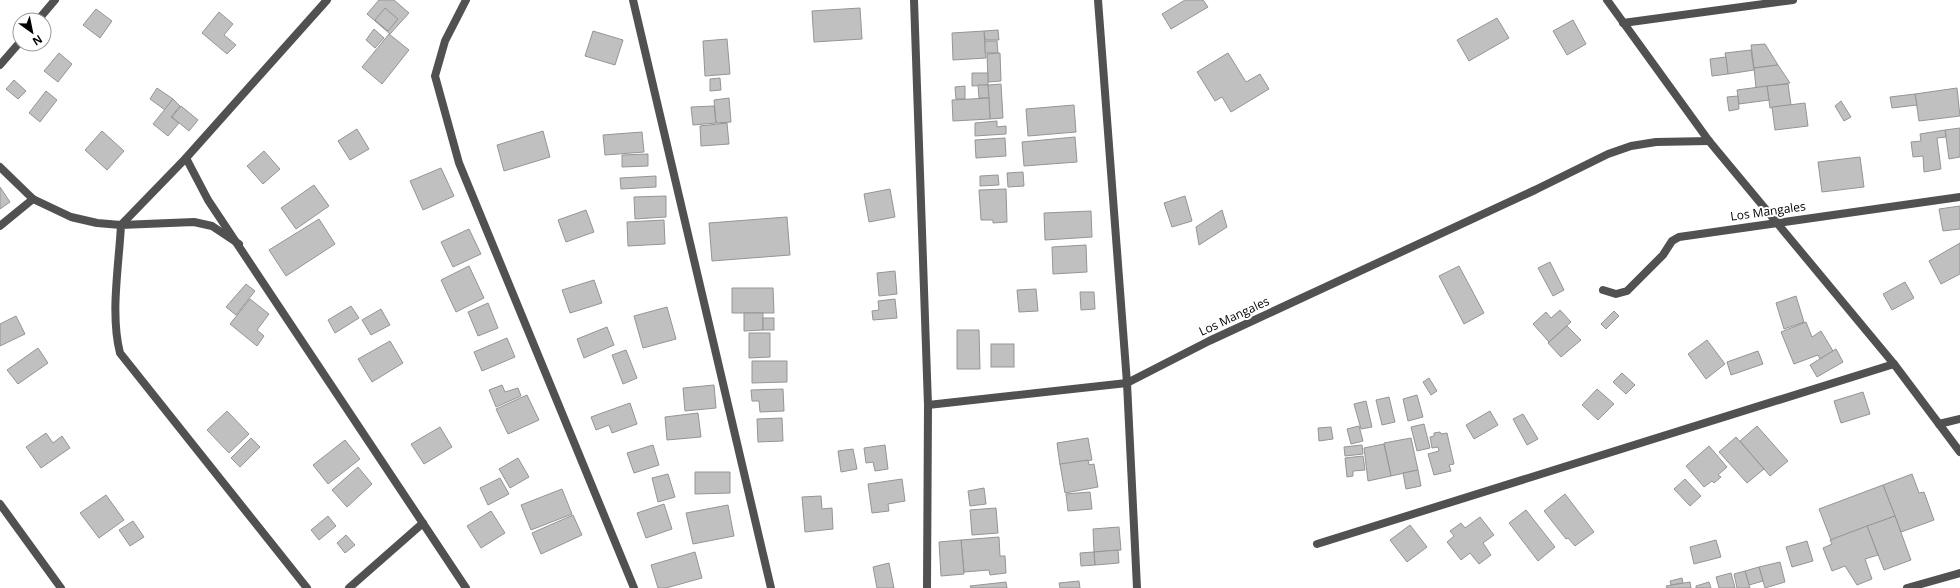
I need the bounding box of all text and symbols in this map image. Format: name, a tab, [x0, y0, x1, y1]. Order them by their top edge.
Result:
north arrow	[12, 12, 52, 52]
text: N	[30, 32, 46, 50]
street label: Los Mangales	[1729, 197, 1807, 225]
street label: Los Mangales	[1196, 292, 1272, 340]

